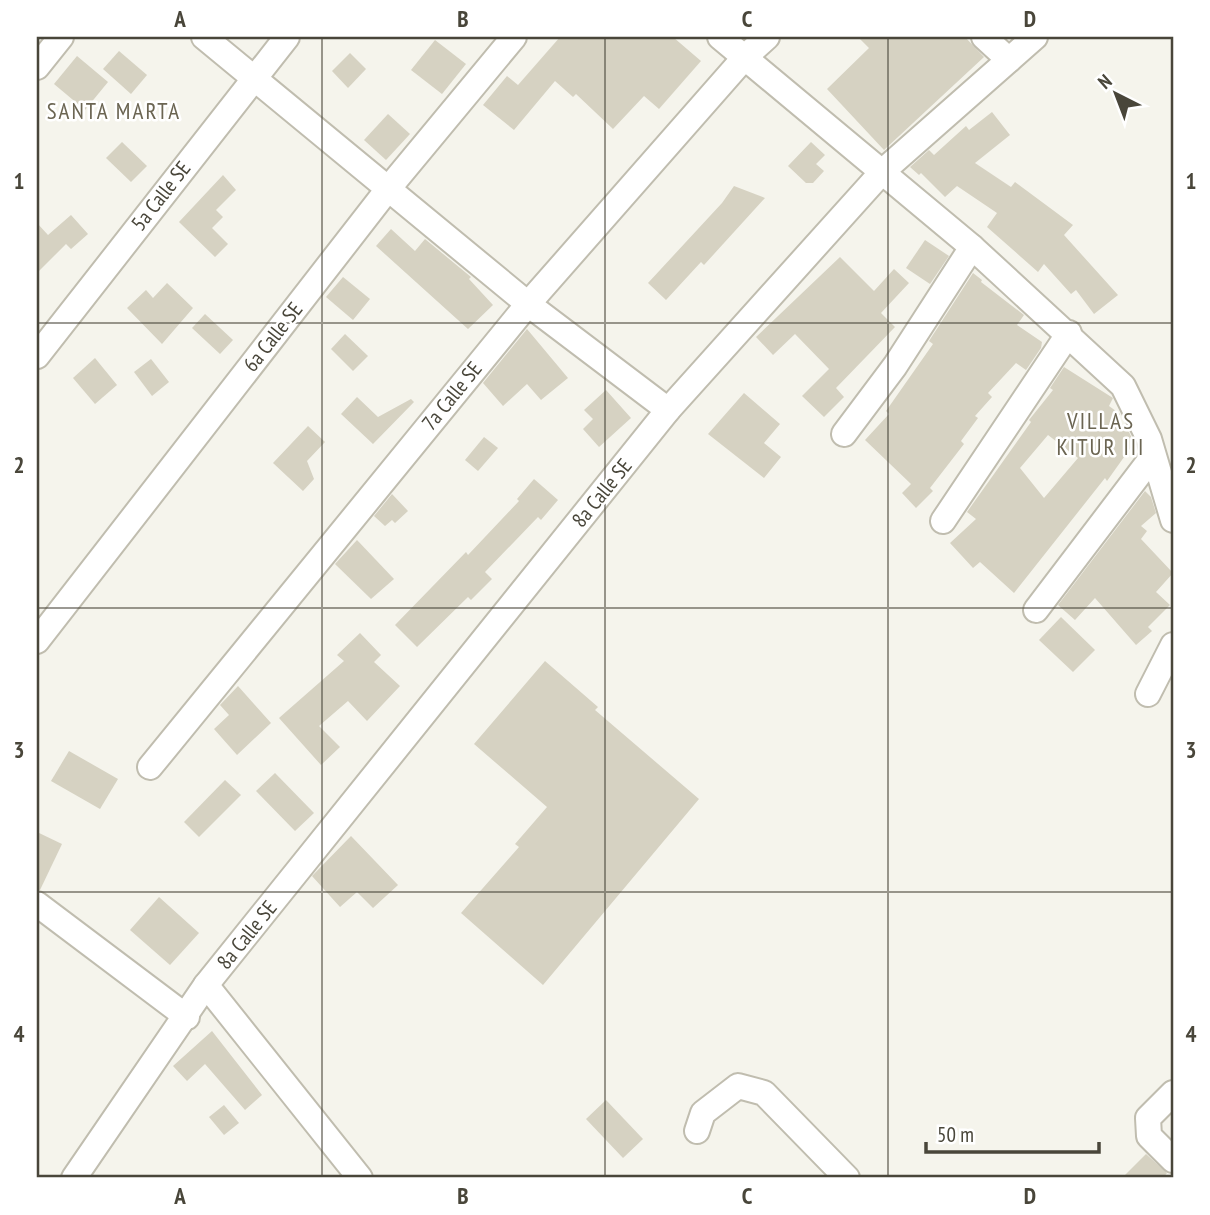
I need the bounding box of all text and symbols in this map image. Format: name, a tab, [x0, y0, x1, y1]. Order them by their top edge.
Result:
text: A	[173, 4, 186, 33]
text: B	[457, 4, 469, 33]
text: C	[742, 4, 753, 33]
text: D	[1024, 4, 1036, 33]
north arrow	[1080, 60, 1150, 130]
text: N	[1093, 69, 1116, 94]
district label: SANTA MARTA	[47, 96, 181, 125]
street label: 5a Calle SE	[125, 155, 196, 236]
text: 1	[14, 166, 25, 195]
text: 1	[1186, 166, 1197, 195]
street label: 6a Calle SE	[237, 296, 308, 377]
street label: 7a Calle SE	[416, 356, 487, 436]
district label: VILLAS KITUR III	[1057, 406, 1145, 461]
text: 2	[14, 450, 25, 479]
text: 2	[1186, 450, 1197, 479]
street label: 8a Calle SE	[566, 453, 638, 533]
text: 3	[14, 735, 25, 764]
text: 3	[1186, 735, 1197, 764]
street label: 8a Calle SE	[211, 895, 283, 975]
text: 4	[14, 1019, 25, 1048]
text: 4	[1186, 1019, 1197, 1048]
scale bar	[926, 1110, 1100, 1154]
text: 50 m	[937, 1121, 974, 1148]
text: A	[173, 1181, 186, 1210]
text: B	[457, 1181, 469, 1210]
text: C	[742, 1181, 753, 1210]
text: D	[1024, 1181, 1036, 1210]

